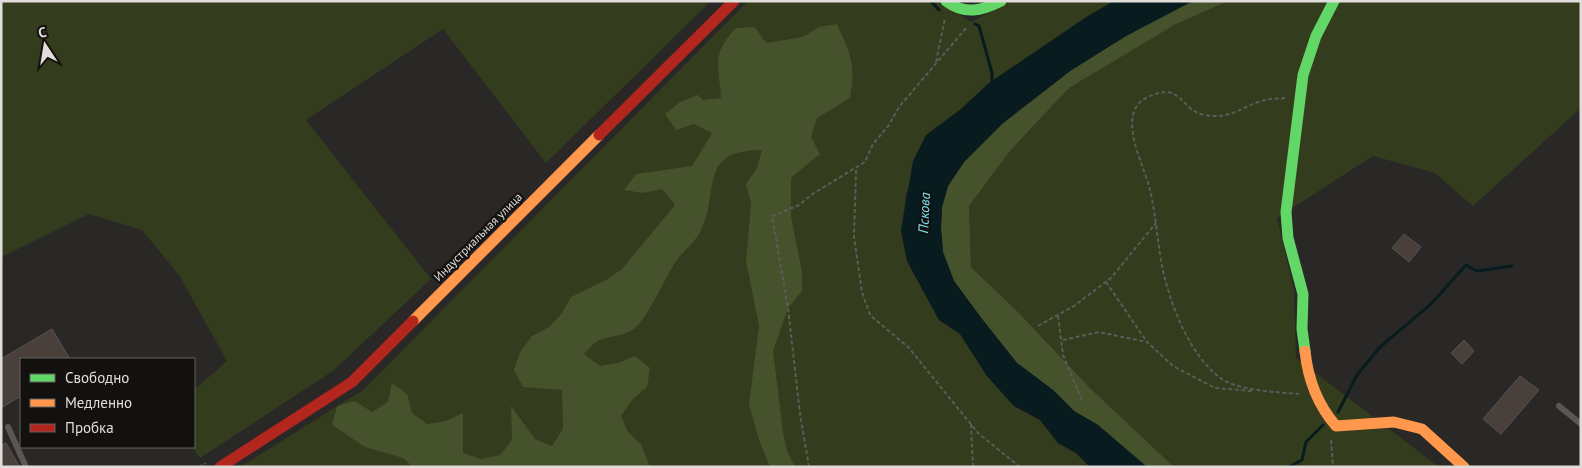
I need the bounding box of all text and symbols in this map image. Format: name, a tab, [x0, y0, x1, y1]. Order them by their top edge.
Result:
north arrow	[20, 20, 70, 70]
text: С	[37, 23, 48, 42]
street label: Индустриальная улица	[430, 189, 525, 284]
water label: Пскова	[914, 192, 934, 234]
legend	[20, 358, 195, 448]
text: Свободно	[65, 368, 129, 387]
text: Медленно	[65, 393, 132, 412]
text: Пробка	[65, 418, 114, 437]

